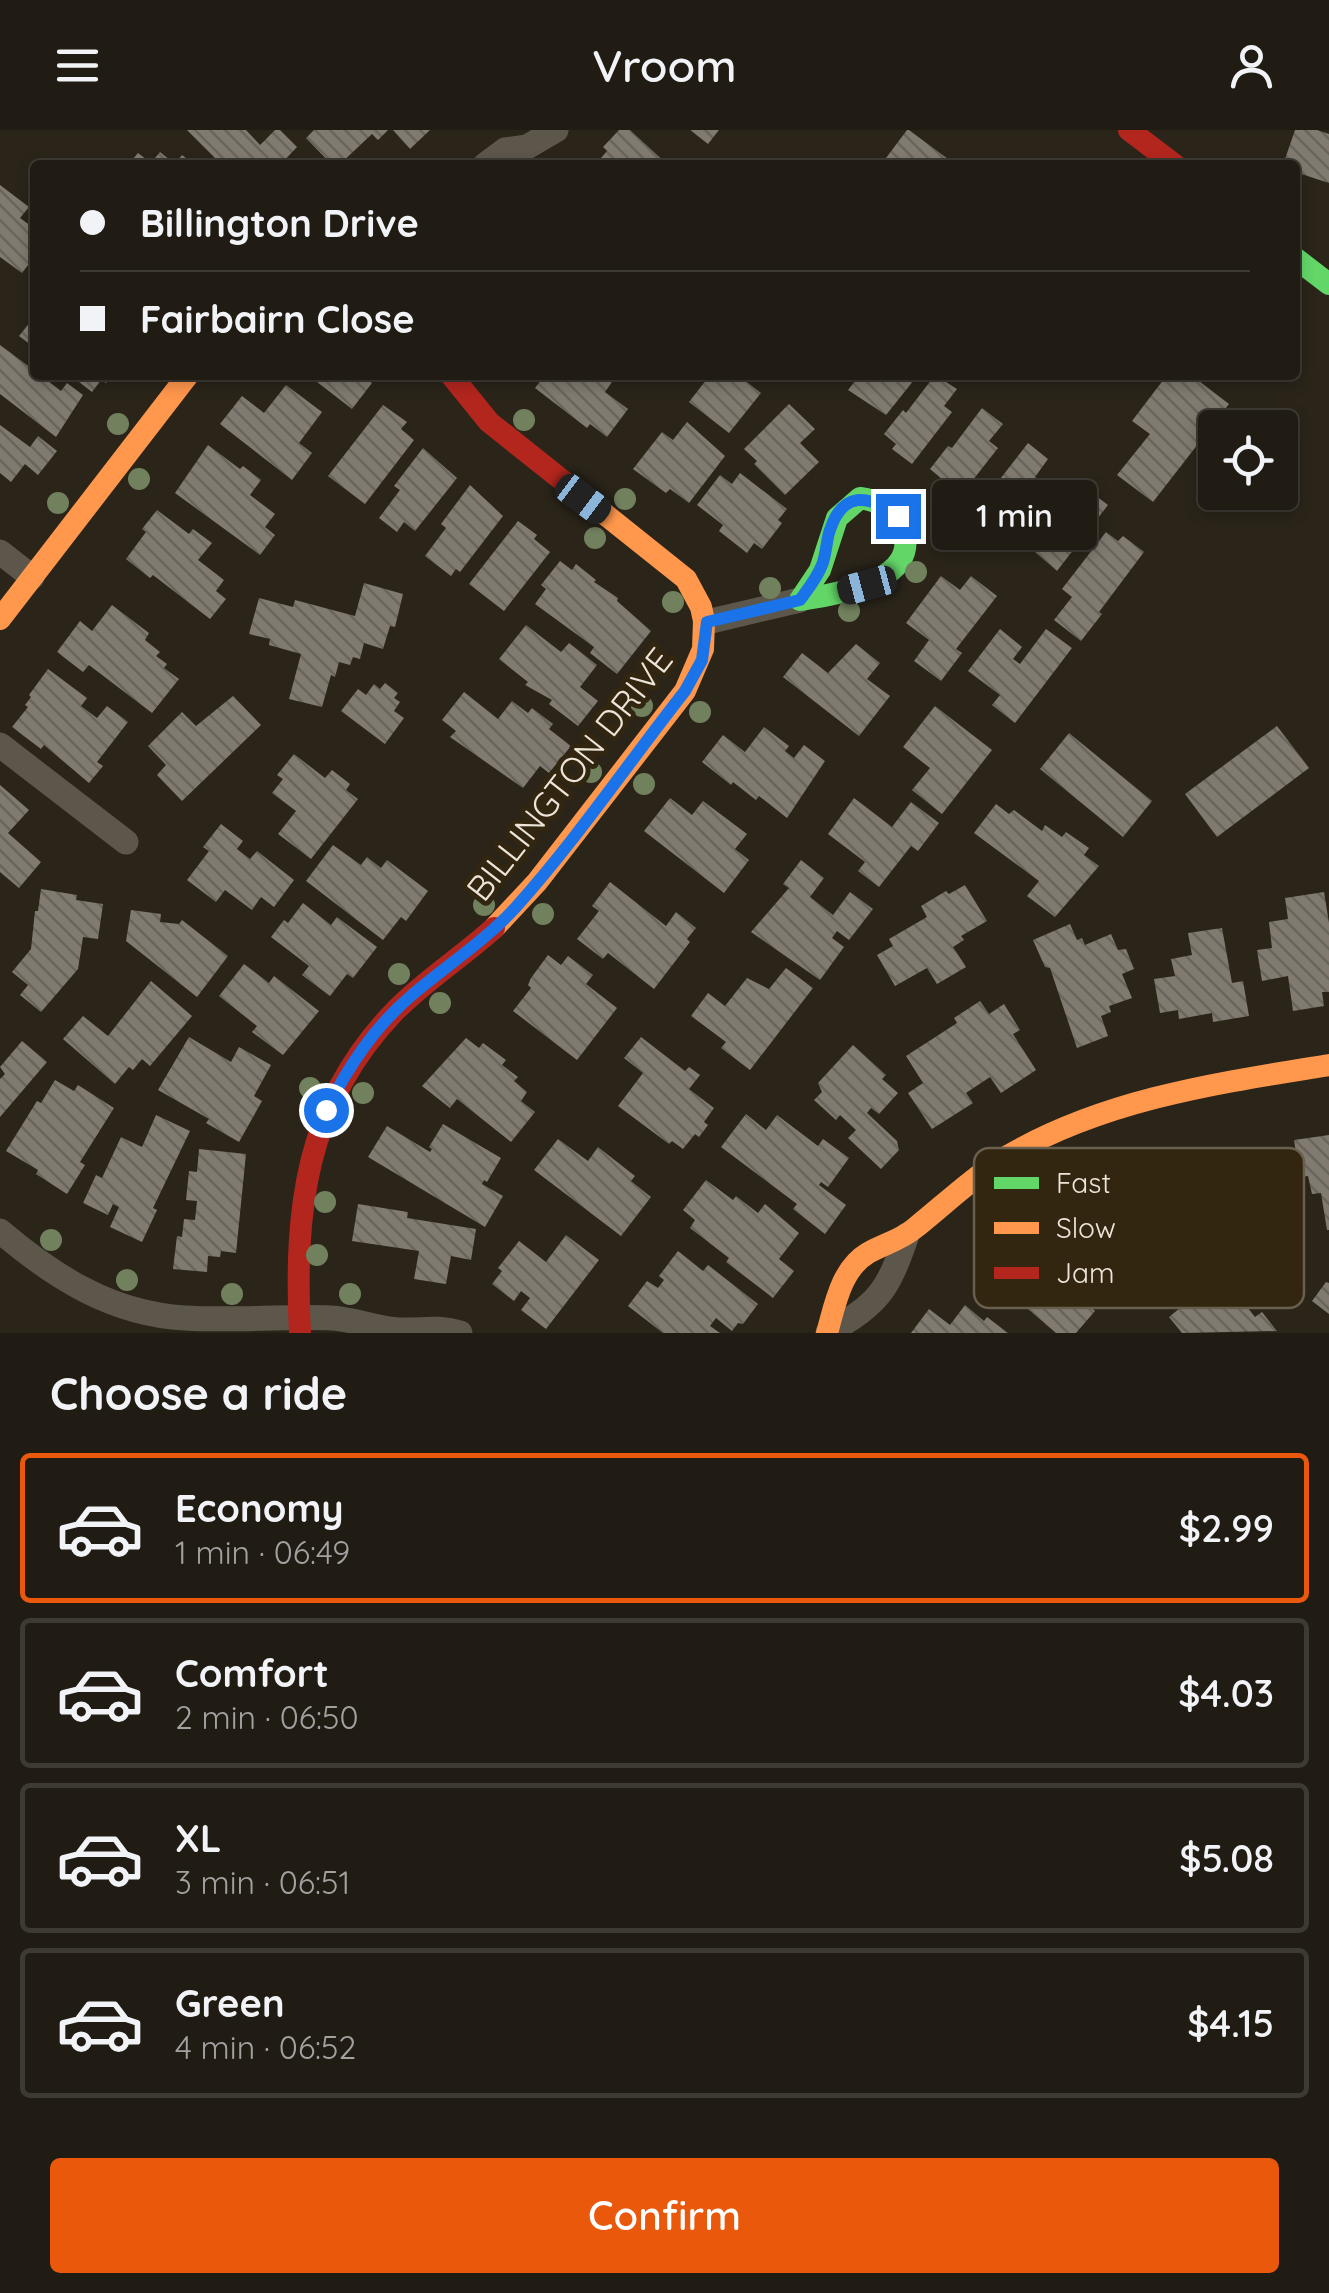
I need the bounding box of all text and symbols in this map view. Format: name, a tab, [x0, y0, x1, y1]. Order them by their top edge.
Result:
text: Vroom	[592, 37, 737, 93]
icon: menu	[50, 38, 105, 93]
icon: person	[1224, 38, 1279, 93]
text: Billington Drive	[140, 199, 419, 247]
text: Fairbairn Close	[140, 295, 415, 343]
map controls	[1198, 410, 1298, 510]
button: locate	[1198, 410, 1298, 510]
car	[550, 469, 616, 529]
callout: 1 min	[933, 481, 1098, 551]
route end	[876, 494, 921, 539]
text: 1 min	[976, 495, 1053, 535]
car	[834, 563, 900, 607]
street label: BILLINGTON DRIVE	[456, 639, 682, 909]
route start	[304, 1088, 349, 1133]
legend	[974, 1148, 1304, 1308]
text: Fast	[1056, 1165, 1111, 1200]
text: Slow	[1056, 1210, 1116, 1245]
text: Jam	[1056, 1255, 1115, 1290]
text: Choose a ride	[50, 1365, 347, 1421]
icon: car	[55, 1483, 145, 1573]
text: Economy	[175, 1484, 344, 1532]
text: $2.99	[1179, 1504, 1274, 1552]
text: 1 min · 06:49	[175, 1532, 350, 1572]
icon: car	[55, 1648, 145, 1738]
text: Comfort	[175, 1649, 329, 1697]
text: $4.03	[1178, 1669, 1274, 1717]
text: 2 min · 06:50	[175, 1697, 358, 1737]
icon: car	[55, 1813, 145, 1903]
text: XL	[175, 1814, 221, 1862]
text: $5.08	[1179, 1834, 1274, 1882]
text: 3 min · 06:51	[175, 1862, 350, 1902]
icon: car	[55, 1978, 145, 2068]
text: Green	[175, 1979, 285, 2027]
text: $4.15	[1187, 1999, 1274, 2047]
text: 4 min · 06:52	[175, 2027, 356, 2067]
button: Confirm	[50, 2158, 1279, 2273]

